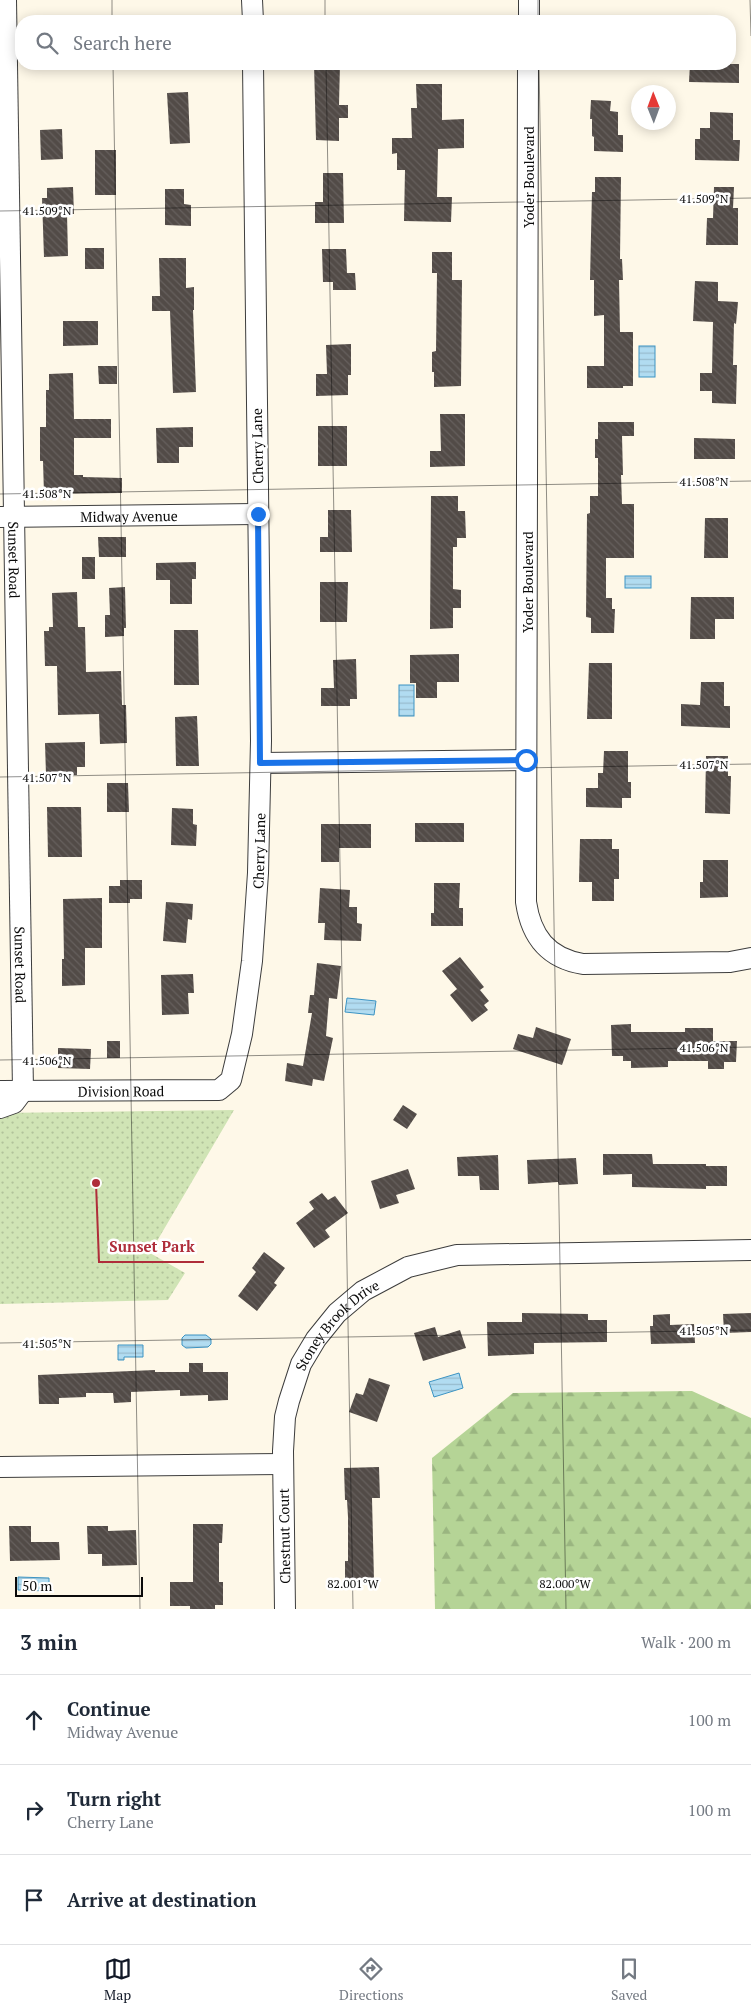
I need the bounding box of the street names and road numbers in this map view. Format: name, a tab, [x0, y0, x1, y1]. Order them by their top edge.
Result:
street label: Yoder Boulevard	[519, 126, 538, 228]
street label: Cherry Lane	[247, 408, 267, 484]
street label: Midway Avenue	[80, 505, 178, 526]
street label: Sunset Road	[5, 521, 25, 599]
street label: Yoder Boulevard	[518, 531, 537, 633]
street label: Cherry Lane	[247, 813, 269, 889]
street label: Sunset Road	[11, 926, 31, 1004]
street label: Division Road	[78, 1081, 165, 1100]
street label: Stoney Brook Drive	[290, 1275, 382, 1373]
street label: Chestnut Court	[274, 1487, 294, 1584]

